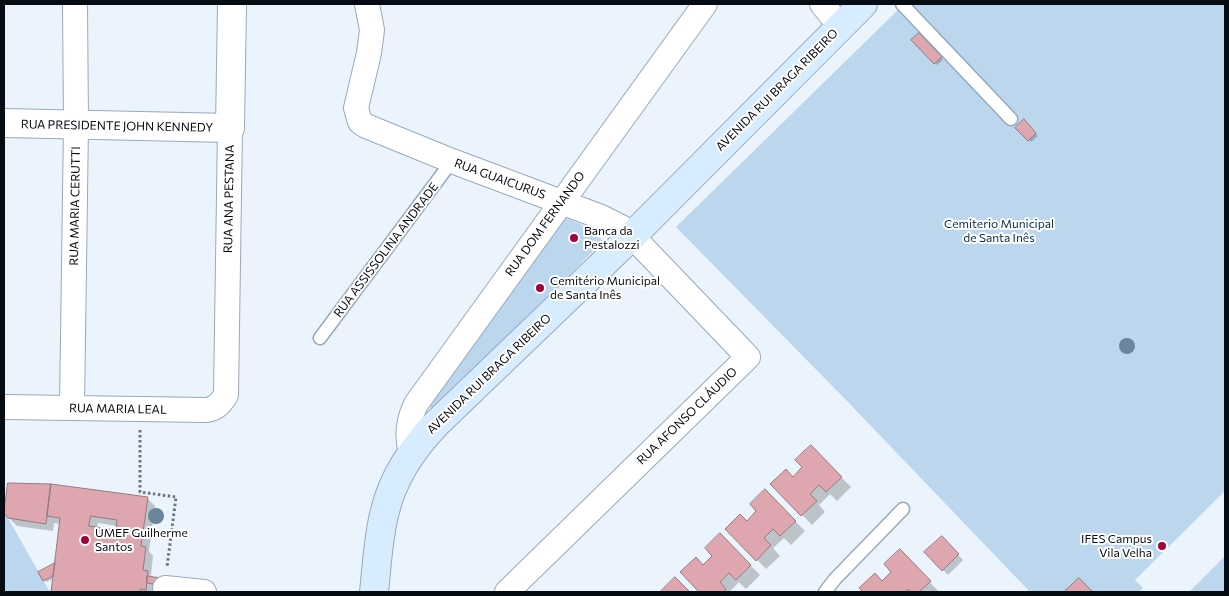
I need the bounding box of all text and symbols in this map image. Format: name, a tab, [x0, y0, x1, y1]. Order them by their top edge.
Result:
street label: AVENIDA RUI BRAGA RIBEIRO	[713, 26, 841, 154]
street label: RUA PRESIDENTE JOHN KENNEDY	[21, 117, 213, 135]
street label: RUA ANA PESTANA	[221, 145, 237, 253]
street label: RUA MARIA CERUTTI	[67, 146, 83, 266]
street label: RUA GUAICURUS	[452, 156, 548, 202]
street label: RUA DOM FERNANDO	[502, 169, 588, 279]
street label: RUA ASSISSOLINA ANDRADE	[331, 180, 441, 320]
park label: Cemiterio Municipal de Santa Inês	[944, 217, 1054, 245]
place label: Banca da Pestalozzi	[584, 224, 639, 252]
marker: Banca da Pestalozzi	[568, 232, 580, 244]
place label: Cemitério Municipal de Santa Inês	[550, 274, 660, 302]
marker: Cemitério Municipal de Santa Inês	[534, 282, 546, 294]
street label: AVENIDA RUI BRAGA RIBEIRO	[424, 311, 554, 437]
street label: RUA AFONSO CLÁUDIO	[634, 364, 740, 468]
street label: RUA MARIA LEAL	[69, 401, 167, 417]
place label: UMEF Guilherme Santos	[95, 526, 188, 554]
place label: IFES Campus Vila Velha	[1081, 532, 1152, 560]
marker: UMEF Guilherme Santos	[79, 534, 91, 546]
marker: IFES Campus Vila Velha	[1156, 540, 1168, 552]

